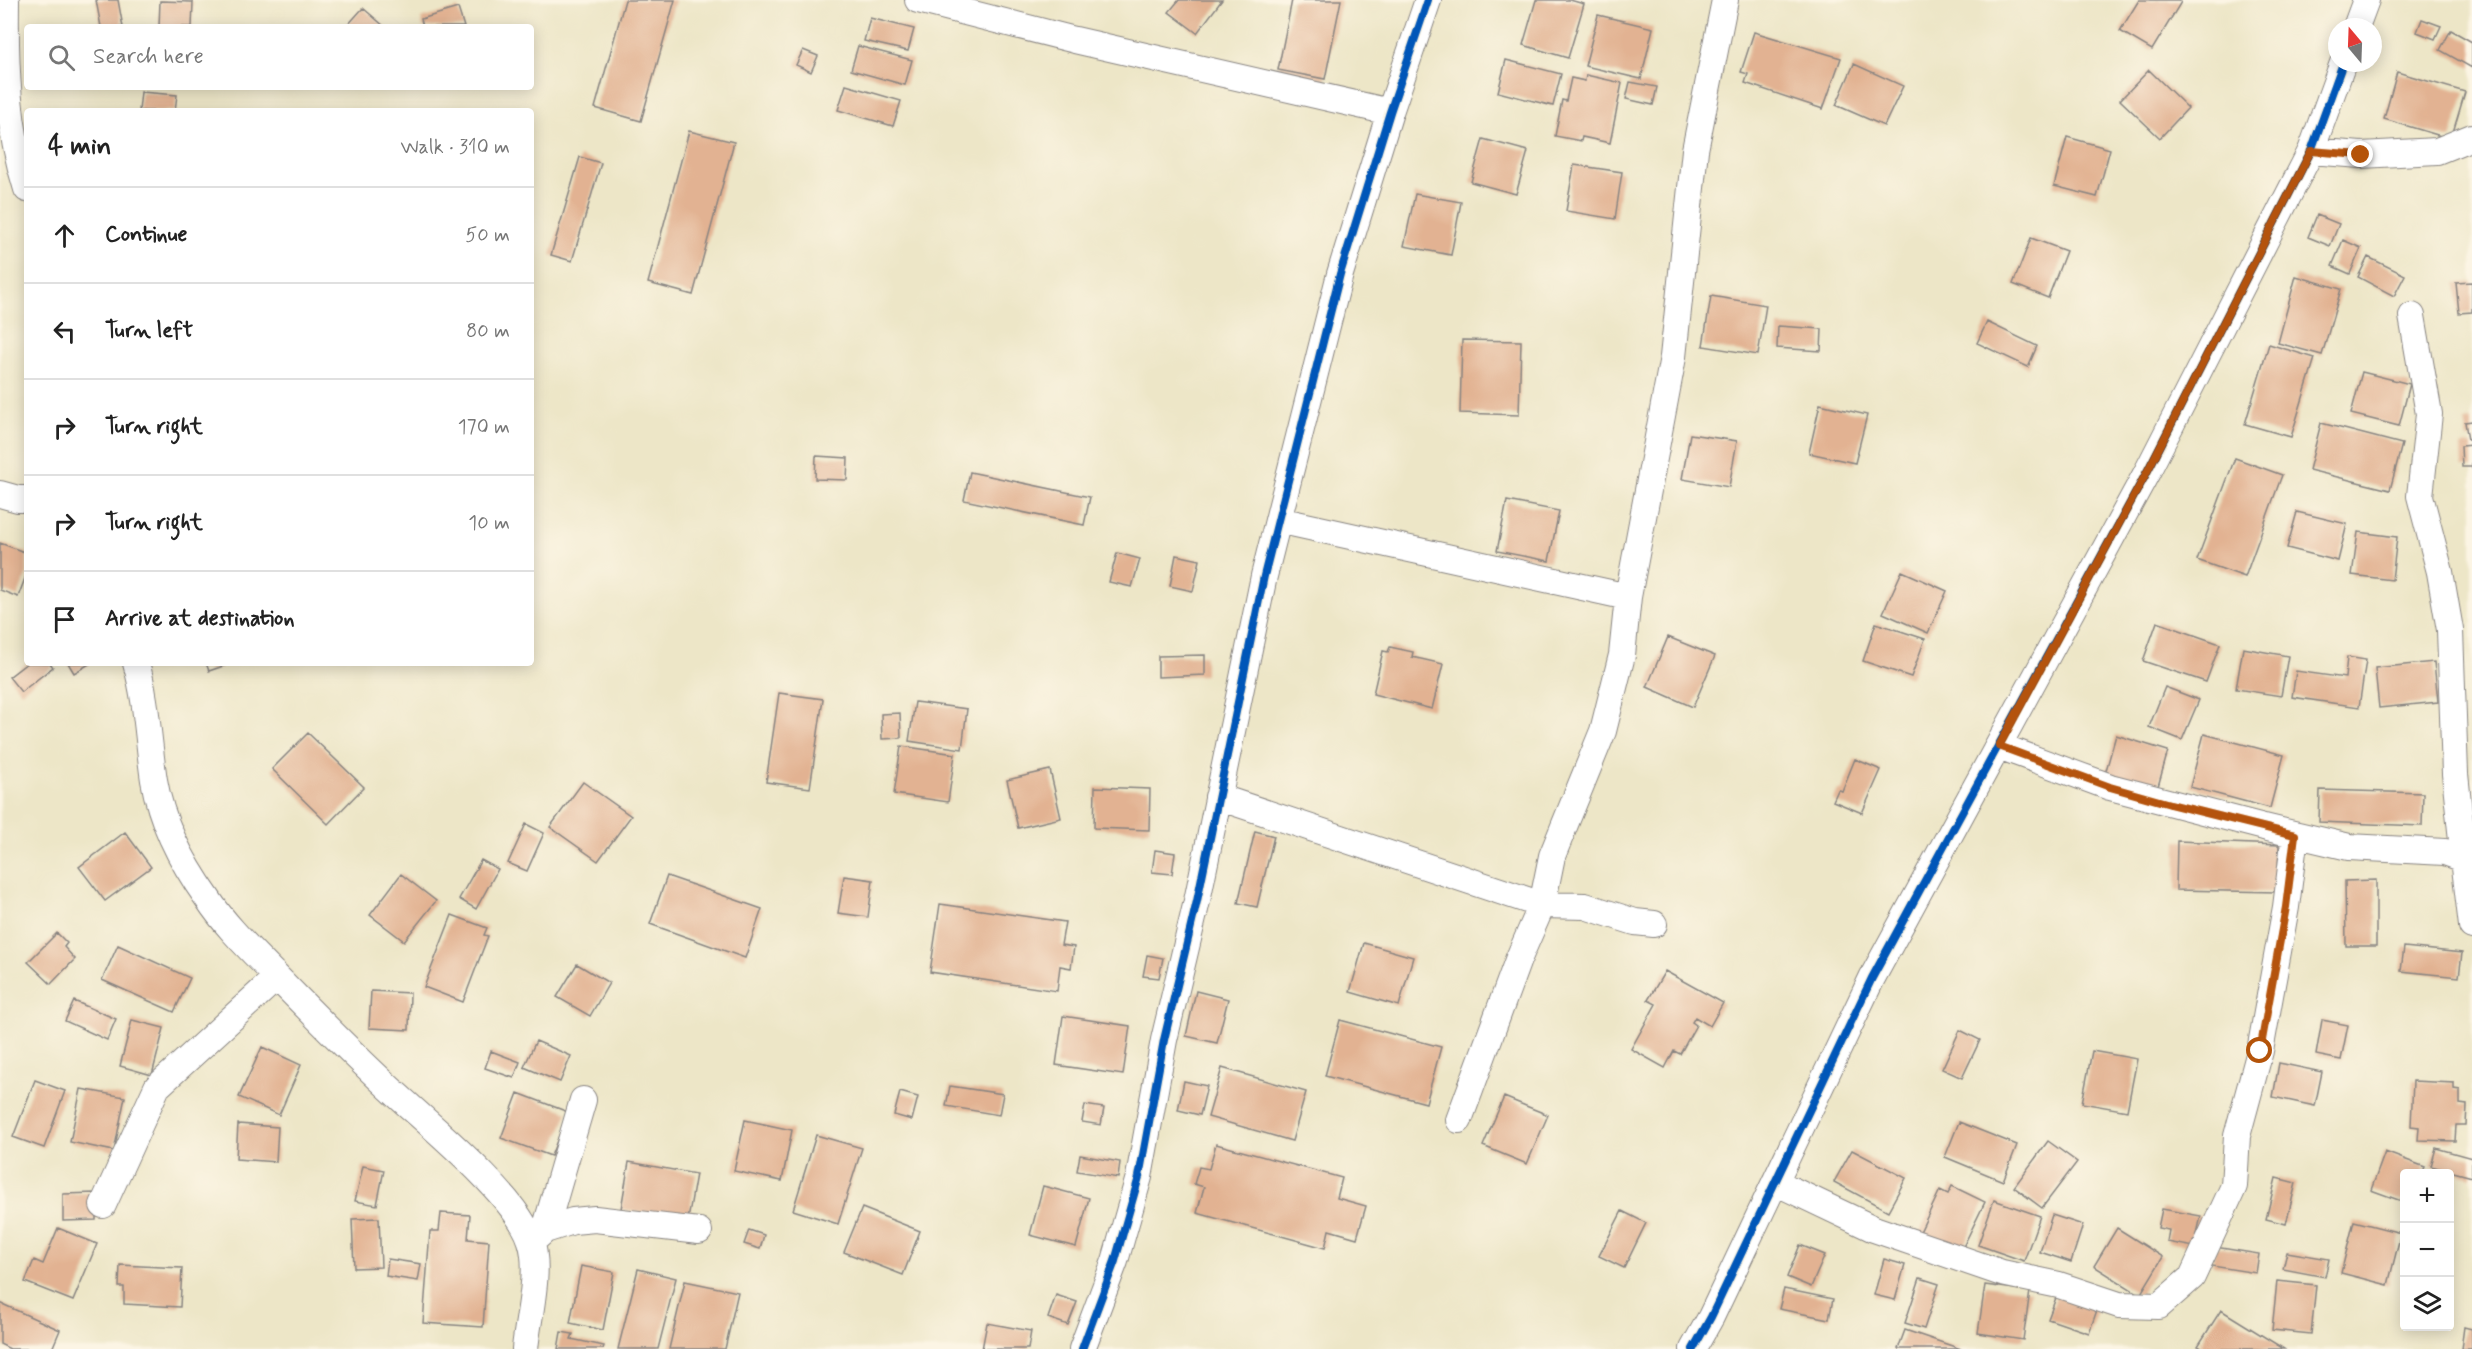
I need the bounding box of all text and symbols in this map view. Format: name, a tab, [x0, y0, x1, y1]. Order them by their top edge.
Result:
north arrow	[2328, 18, 2382, 72]
search box	[24, 24, 534, 90]
icon: search	[45, 41, 78, 74]
text: Search here	[93, 43, 204, 71]
text: 4 min	[48, 130, 111, 164]
text: Walk · 310 m	[400, 134, 510, 161]
route end	[2347, 141, 2373, 167]
icon: ahead	[48, 219, 81, 252]
text: Continue	[105, 221, 187, 249]
text: 50 m	[465, 222, 510, 249]
icon: left	[48, 315, 81, 348]
text: Turn left	[105, 317, 193, 345]
text: 80 m	[466, 318, 510, 345]
icon: right	[48, 411, 81, 444]
text: Turn right	[105, 413, 203, 441]
text: 170 m	[458, 414, 510, 441]
icon: right	[48, 507, 81, 540]
text: Turn right	[105, 509, 203, 537]
text: 10 m	[468, 510, 510, 537]
icon: arrive	[48, 603, 81, 636]
text: Arrive at destination	[105, 605, 295, 633]
route start	[2246, 1037, 2272, 1063]
map controls	[2400, 1169, 2454, 1331]
button: +	[2400, 1169, 2454, 1223]
button: −	[2400, 1223, 2454, 1277]
button: layers	[2400, 1277, 2454, 1331]

